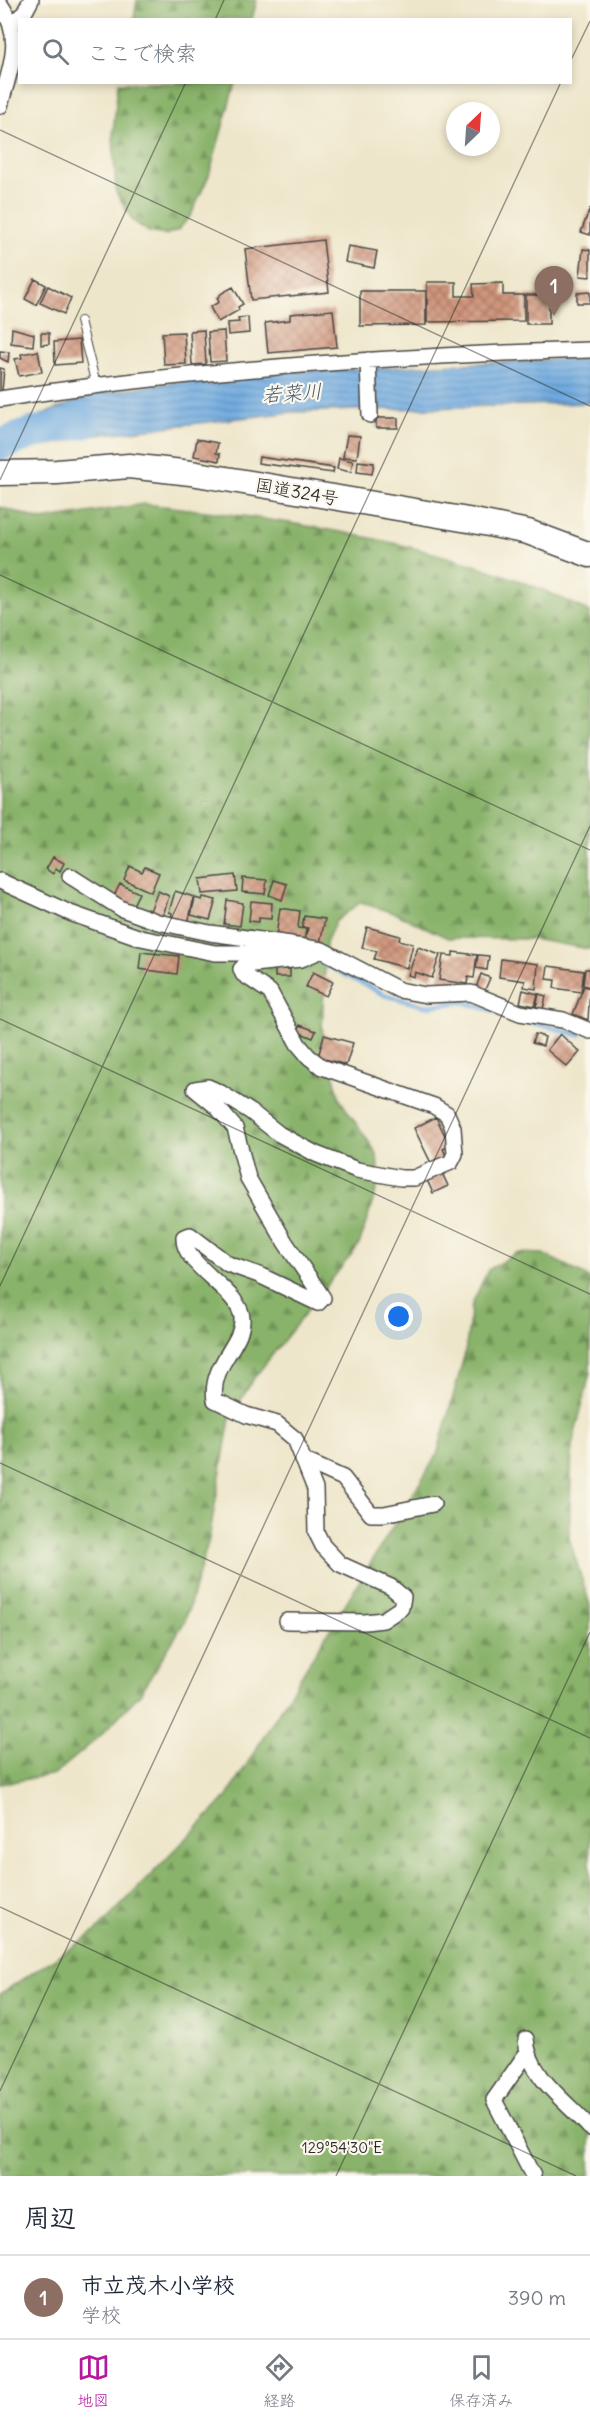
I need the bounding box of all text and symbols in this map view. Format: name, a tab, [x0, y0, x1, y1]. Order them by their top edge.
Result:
search box	[18, 18, 572, 84]
icon: search	[39, 35, 72, 68]
text: ここで検索	[87, 39, 197, 67]
north arrow	[446, 102, 500, 156]
pin: 1	[534, 266, 574, 316]
water label: 若菜川	[261, 378, 323, 407]
street label: 国道324号	[254, 473, 341, 510]
your location	[384, 1302, 413, 1331]
text: 129°54'30"E	[302, 2138, 382, 2157]
text: 周辺	[24, 2201, 76, 2234]
text: 市立茂木小学校	[81, 2271, 235, 2299]
text: 1	[40, 2285, 47, 2310]
text: 390 m	[508, 2285, 566, 2310]
text: 学校	[81, 2302, 121, 2327]
tab: 地図	[77, 2351, 110, 2411]
tab: 経路	[263, 2351, 296, 2411]
tab: 保存済み	[449, 2351, 513, 2411]

